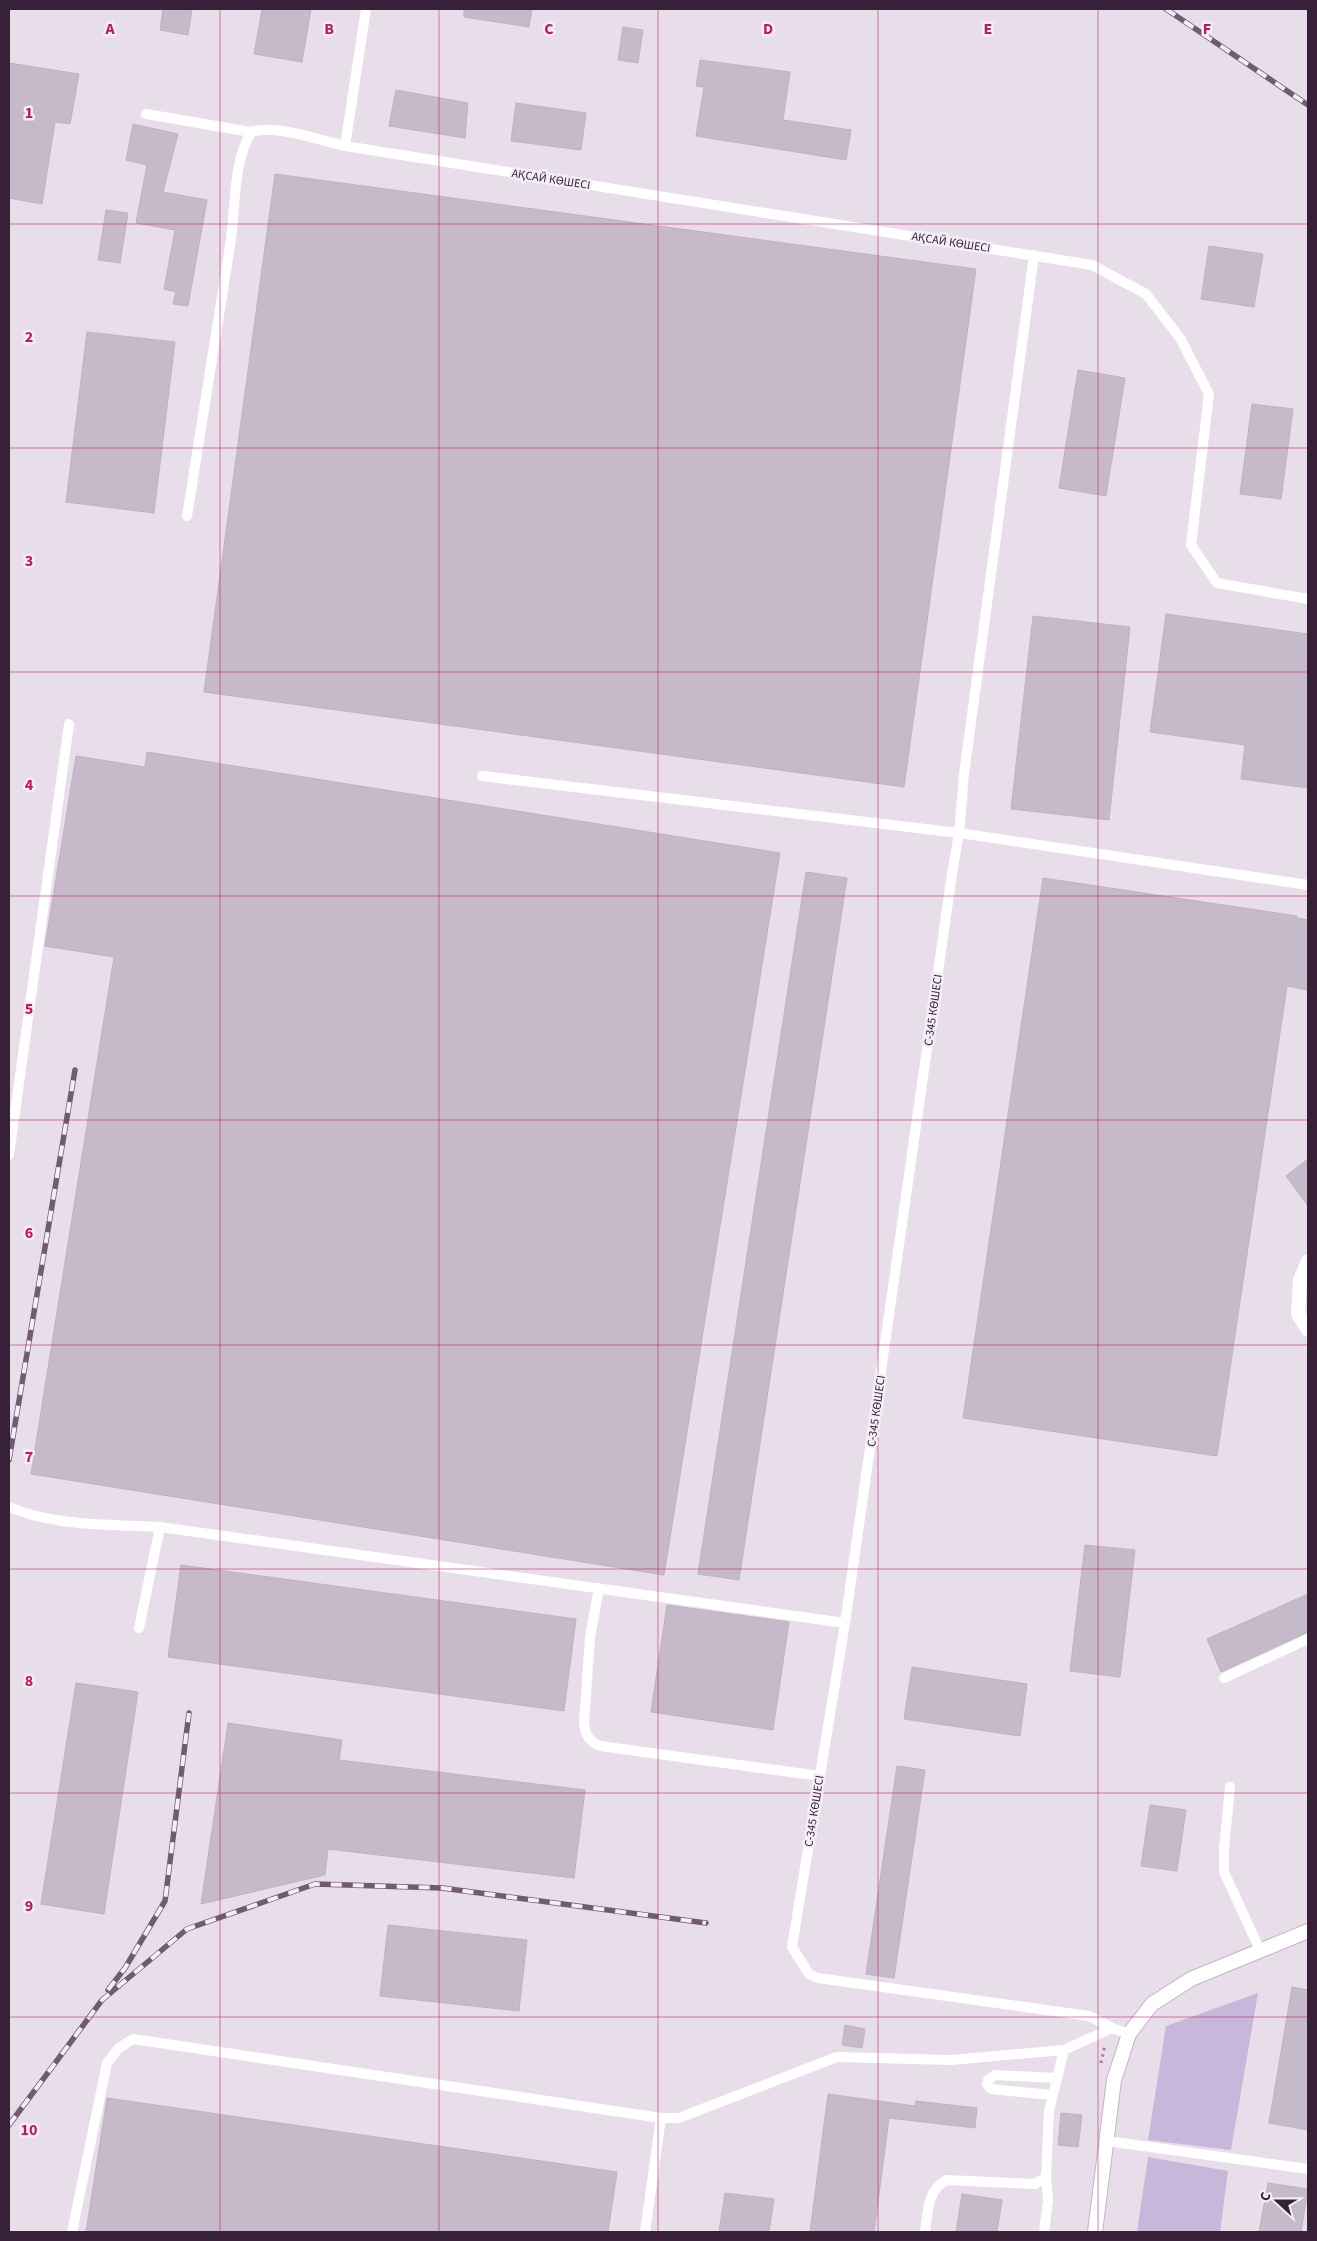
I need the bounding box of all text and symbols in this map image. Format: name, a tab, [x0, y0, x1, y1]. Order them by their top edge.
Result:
text: A	[104, 18, 115, 40]
text: B	[324, 18, 334, 40]
text: C	[544, 18, 554, 40]
text: D	[763, 18, 773, 40]
text: E	[984, 18, 992, 40]
text: F	[1203, 18, 1211, 40]
text: 1	[25, 102, 33, 124]
street label: АҚСАЙ КӨШЕСІ	[510, 165, 591, 194]
street label: АҚСАЙ КӨШЕСІ	[910, 228, 991, 257]
text: 2	[25, 326, 33, 348]
text: 3	[25, 550, 33, 572]
text: 4	[25, 774, 34, 796]
street label: С-345 КӨШЕСІ	[920, 973, 947, 1047]
text: 5	[25, 998, 33, 1020]
text: 6	[25, 1222, 33, 1244]
street label: С-345 КӨШЕСІ	[863, 1374, 890, 1448]
text: 7	[25, 1446, 33, 1468]
text: 8	[25, 1670, 33, 1692]
street label: С-345 КӨШЕСІ	[800, 1774, 829, 1848]
text: 9	[25, 1895, 33, 1917]
text: 10	[21, 2119, 37, 2141]
north arrow	[1252, 2176, 1302, 2226]
text: С	[1255, 2189, 1277, 2204]

